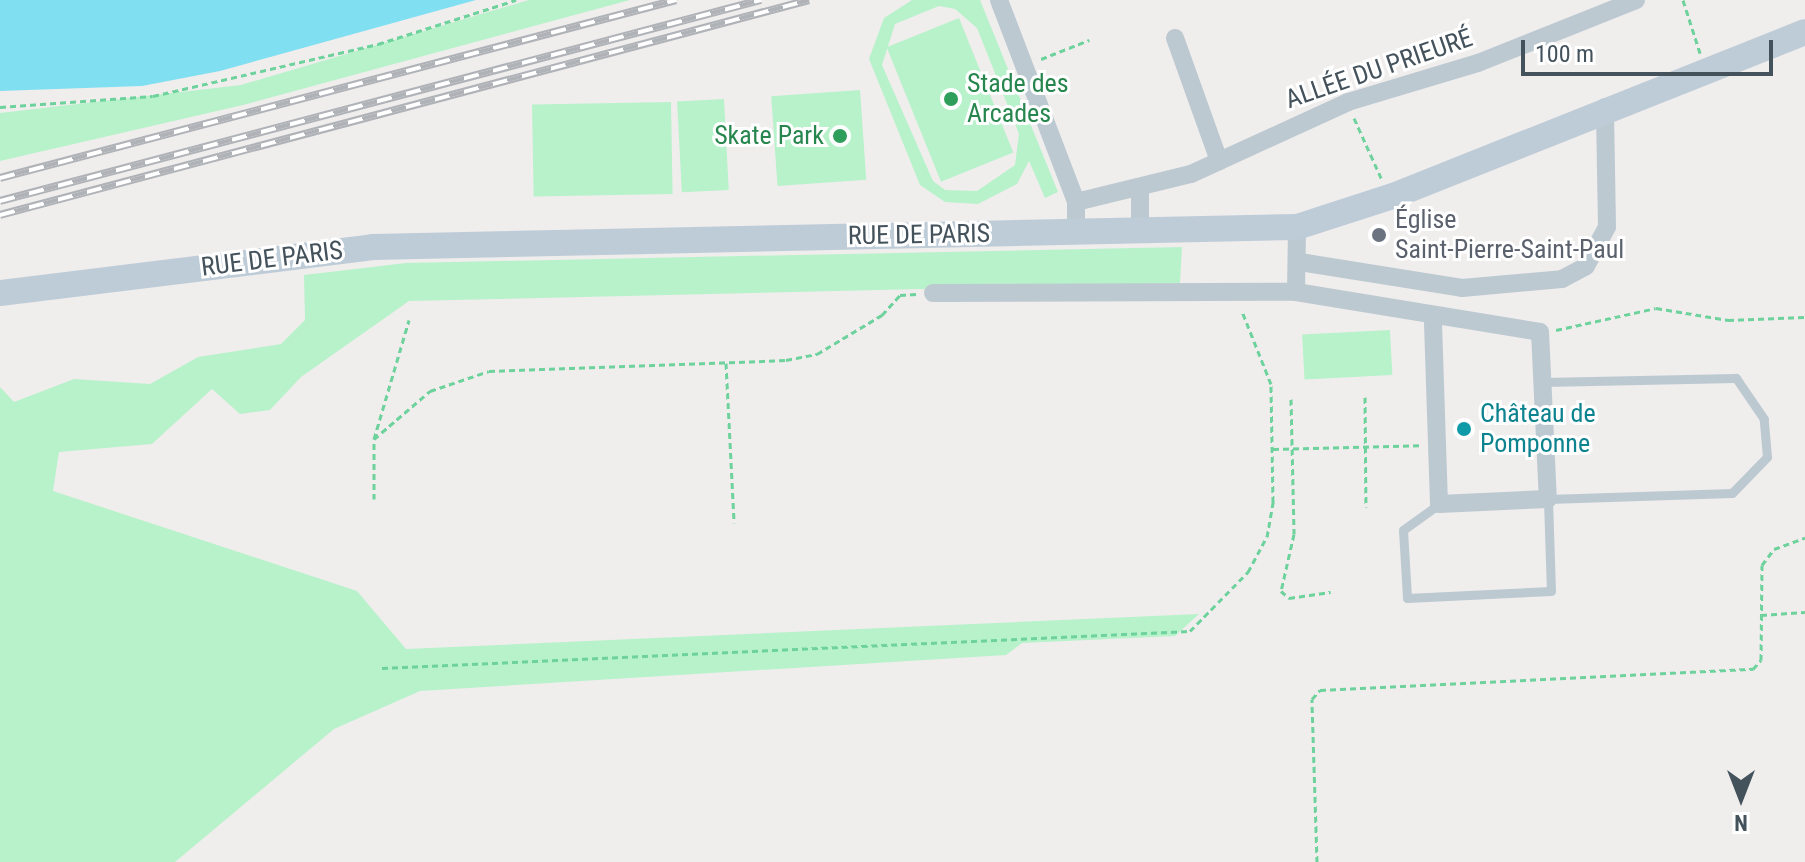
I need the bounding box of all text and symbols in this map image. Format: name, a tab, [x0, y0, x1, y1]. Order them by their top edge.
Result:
street label: ALLÉE DU PRIEURÉ	[1281, 22, 1477, 116]
scale bar	[1525, 24, 1777, 74]
text: 100 m	[1535, 40, 1594, 68]
place label: Stade des Arcades	[967, 68, 1069, 130]
marker: Stade des Arcades	[942, 90, 960, 108]
place label: Skate Park	[714, 120, 824, 152]
marker: Skate Park	[831, 127, 849, 145]
place label: Église Saint-Pierre-Saint-Paul	[1395, 204, 1624, 266]
street label: RUE DE PARIS	[848, 218, 990, 252]
marker: Église Saint-Pierre-Saint-Paul	[1370, 226, 1388, 244]
street label: RUE DE PARIS	[199, 235, 345, 283]
place label: Château de Pomponne	[1480, 398, 1596, 460]
marker: Château de Pomponne	[1455, 420, 1473, 438]
north arrow	[1701, 758, 1781, 838]
text: N	[1734, 810, 1748, 835]

